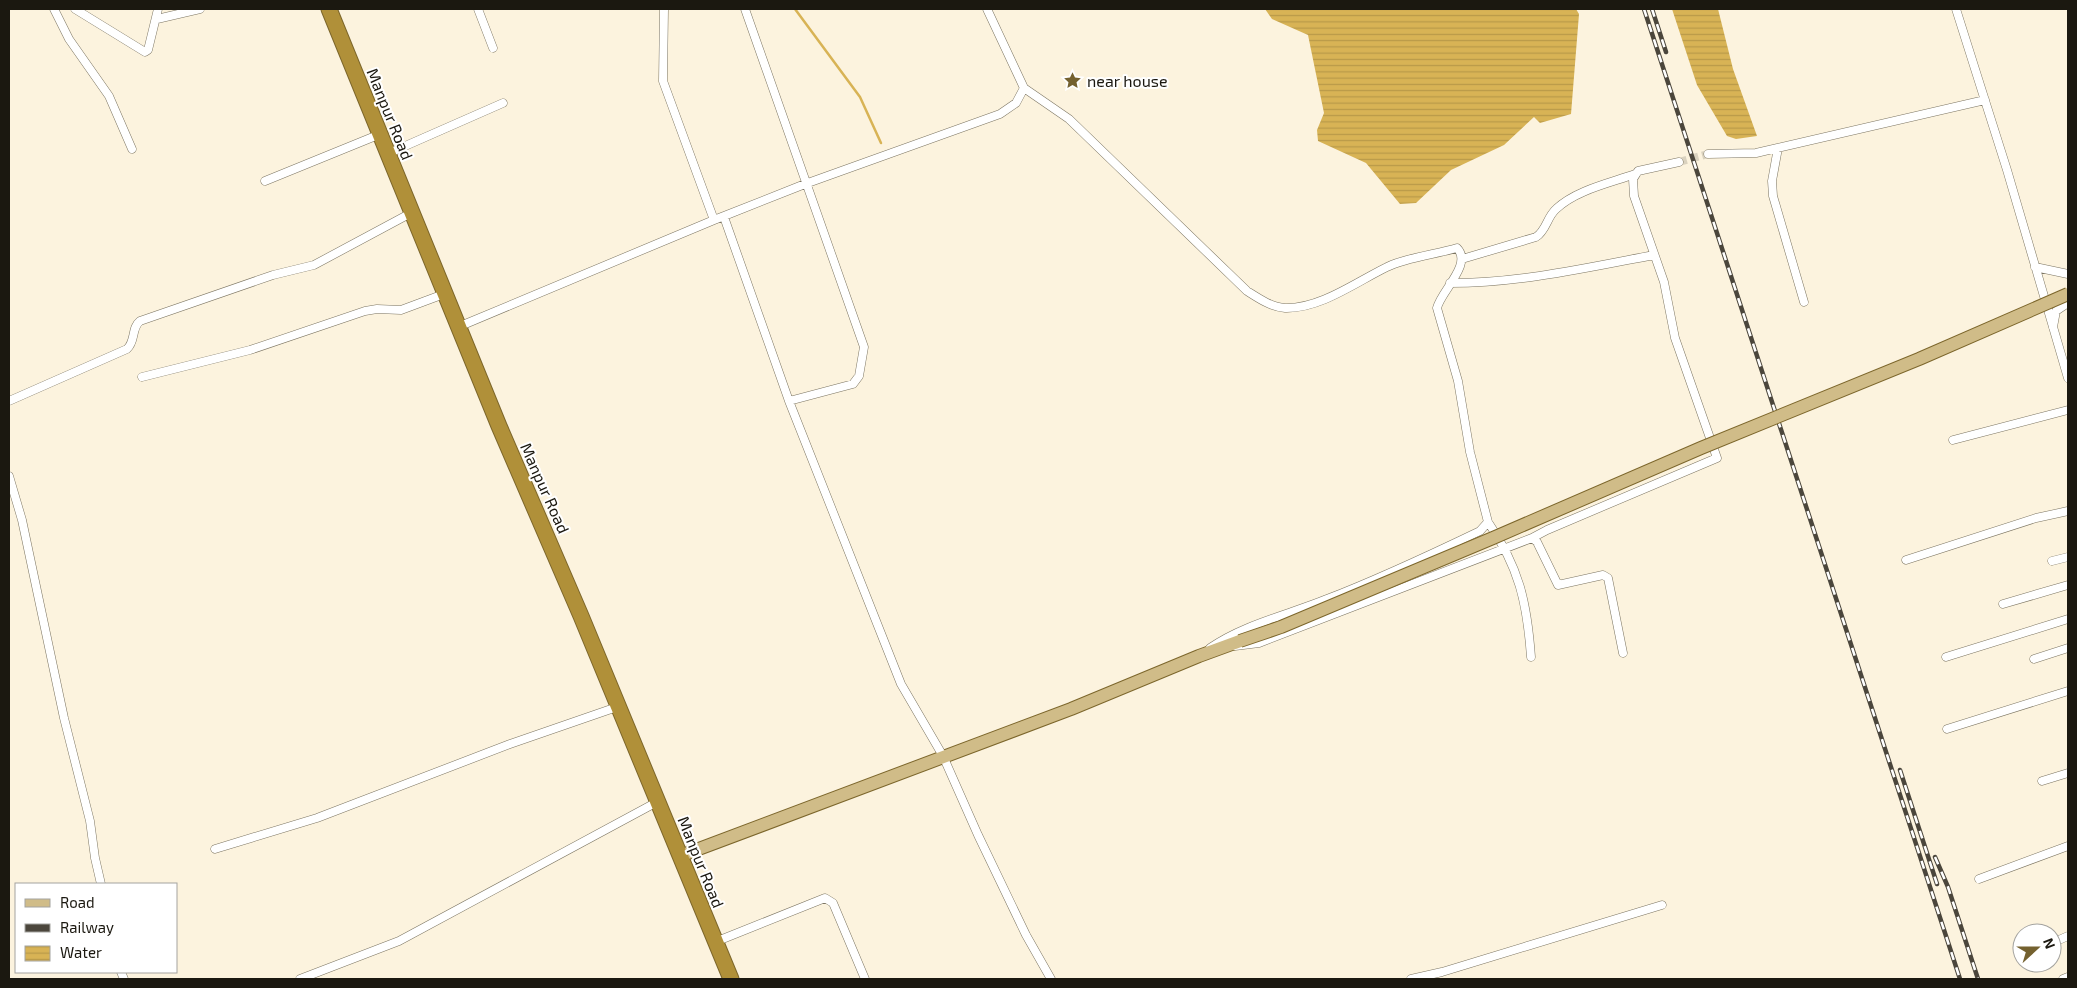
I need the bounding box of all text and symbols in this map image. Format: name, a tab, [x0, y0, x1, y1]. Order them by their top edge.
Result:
street label: Manpur Road	[363, 65, 417, 162]
place icon: near house	[1063, 71, 1083, 91]
place label: near house	[1087, 71, 1168, 90]
street label: Manpur Road	[517, 440, 574, 536]
street label: Manpur Road	[674, 813, 728, 910]
legend	[15, 883, 178, 973]
text: Road	[60, 893, 95, 911]
text: Railway	[60, 918, 114, 936]
north arrow	[2012, 923, 2062, 973]
text: N	[2040, 935, 2059, 951]
text: Water	[60, 943, 102, 961]

